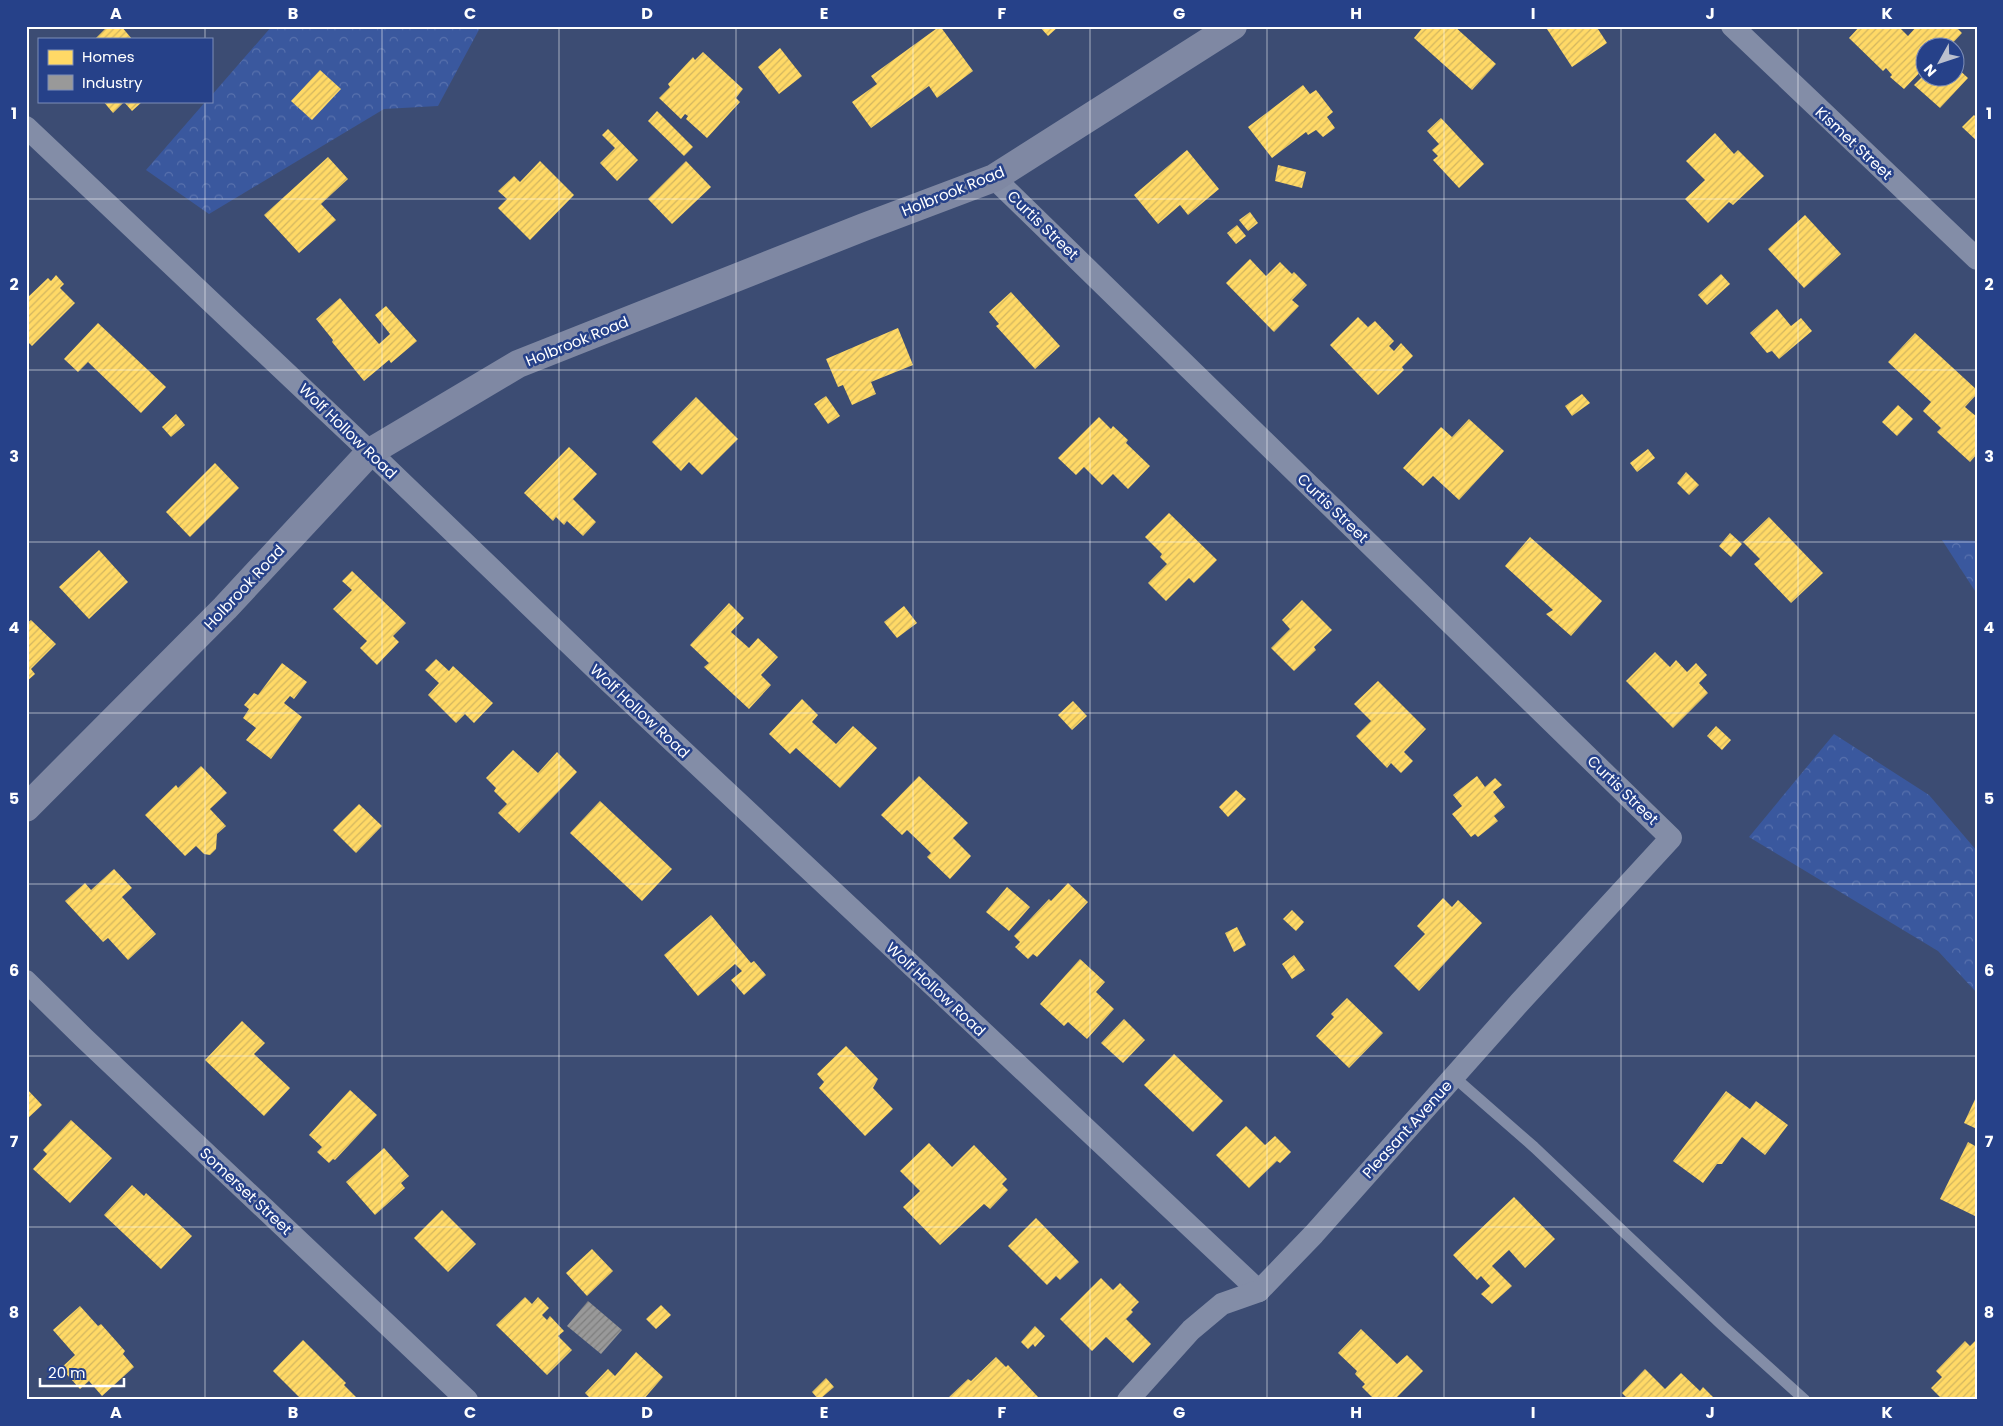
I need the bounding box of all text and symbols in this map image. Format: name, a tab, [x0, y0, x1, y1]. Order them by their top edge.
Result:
text: A	[110, 2, 122, 25]
text: B	[288, 2, 298, 25]
text: C	[464, 2, 476, 25]
text: D	[641, 2, 653, 25]
text: E	[820, 2, 828, 25]
text: F	[998, 2, 1007, 25]
text: G	[1173, 2, 1185, 25]
text: H	[1350, 2, 1362, 25]
text: I	[1531, 2, 1535, 25]
text: J	[1705, 2, 1715, 25]
text: K	[1881, 2, 1893, 25]
legend	[38, 38, 212, 102]
north arrow	[1916, 38, 1966, 88]
text: Homes	[82, 46, 135, 67]
text: N	[1919, 60, 1941, 81]
text: Industry	[82, 72, 143, 93]
text: 1	[11, 102, 17, 125]
street label: Kismet Street	[1811, 102, 1897, 184]
text: 1	[1986, 102, 1992, 125]
street label: Holbrook Road	[898, 161, 1008, 221]
street label: Curtis Street	[1003, 186, 1083, 264]
text: 2	[9, 273, 19, 296]
text: 2	[1984, 273, 1994, 296]
street label: Holbrook Road	[522, 311, 632, 371]
street label: Wolf Hollow Road	[294, 379, 402, 483]
text: 3	[9, 445, 19, 468]
text: 3	[1984, 445, 1994, 468]
street label: Curtis Street	[1293, 469, 1373, 547]
street label: Holbrook Road	[199, 540, 289, 634]
text: 4	[9, 616, 20, 639]
text: 4	[1984, 616, 1995, 639]
street label: Wolf Hollow Road	[586, 659, 694, 763]
street label: Curtis Street	[1583, 751, 1663, 829]
text: 5	[9, 787, 19, 810]
text: 5	[1984, 787, 1994, 810]
street label: Wolf Hollow Road	[882, 937, 990, 1041]
text: 6	[9, 959, 19, 982]
text: 6	[1984, 959, 1994, 982]
street label: Pleasant Avenue	[1357, 1075, 1457, 1183]
text: 7	[10, 1130, 19, 1153]
text: 7	[1985, 1130, 1994, 1153]
street label: Somerset Street	[195, 1143, 297, 1239]
text: 8	[9, 1301, 19, 1324]
text: 8	[1984, 1301, 1994, 1324]
scale bar	[40, 1356, 124, 1388]
text: 20 m	[48, 1362, 86, 1383]
text: A	[110, 1401, 122, 1424]
text: B	[288, 1401, 298, 1424]
text: C	[464, 1401, 476, 1424]
text: D	[641, 1401, 653, 1424]
text: E	[820, 1401, 828, 1424]
text: F	[998, 1401, 1007, 1424]
text: G	[1173, 1401, 1185, 1424]
text: H	[1350, 1401, 1362, 1424]
text: I	[1531, 1401, 1535, 1424]
text: J	[1705, 1401, 1715, 1424]
text: K	[1881, 1401, 1893, 1424]

